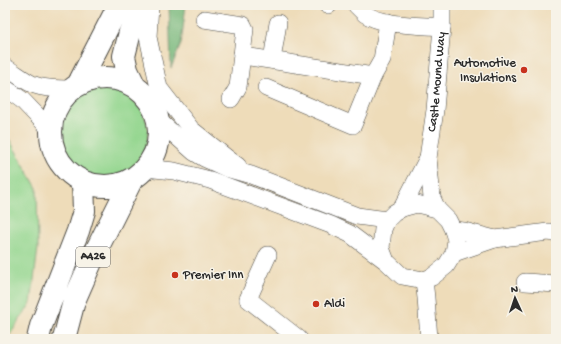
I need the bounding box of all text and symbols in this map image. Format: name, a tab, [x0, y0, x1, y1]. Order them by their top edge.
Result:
street label: Castle Mound Way	[424, 31, 449, 133]
place label: Automotive Insulations	[454, 56, 517, 86]
marker: Automotive Insulations	[519, 65, 529, 75]
road number: A426	[76, 247, 110, 267]
place label: Premier Inn	[182, 268, 244, 283]
marker: Premier Inn	[170, 270, 180, 280]
north arrow	[495, 278, 535, 318]
text: N	[511, 284, 518, 296]
place label: Aldi	[324, 297, 345, 312]
marker: Aldi	[311, 299, 321, 309]

